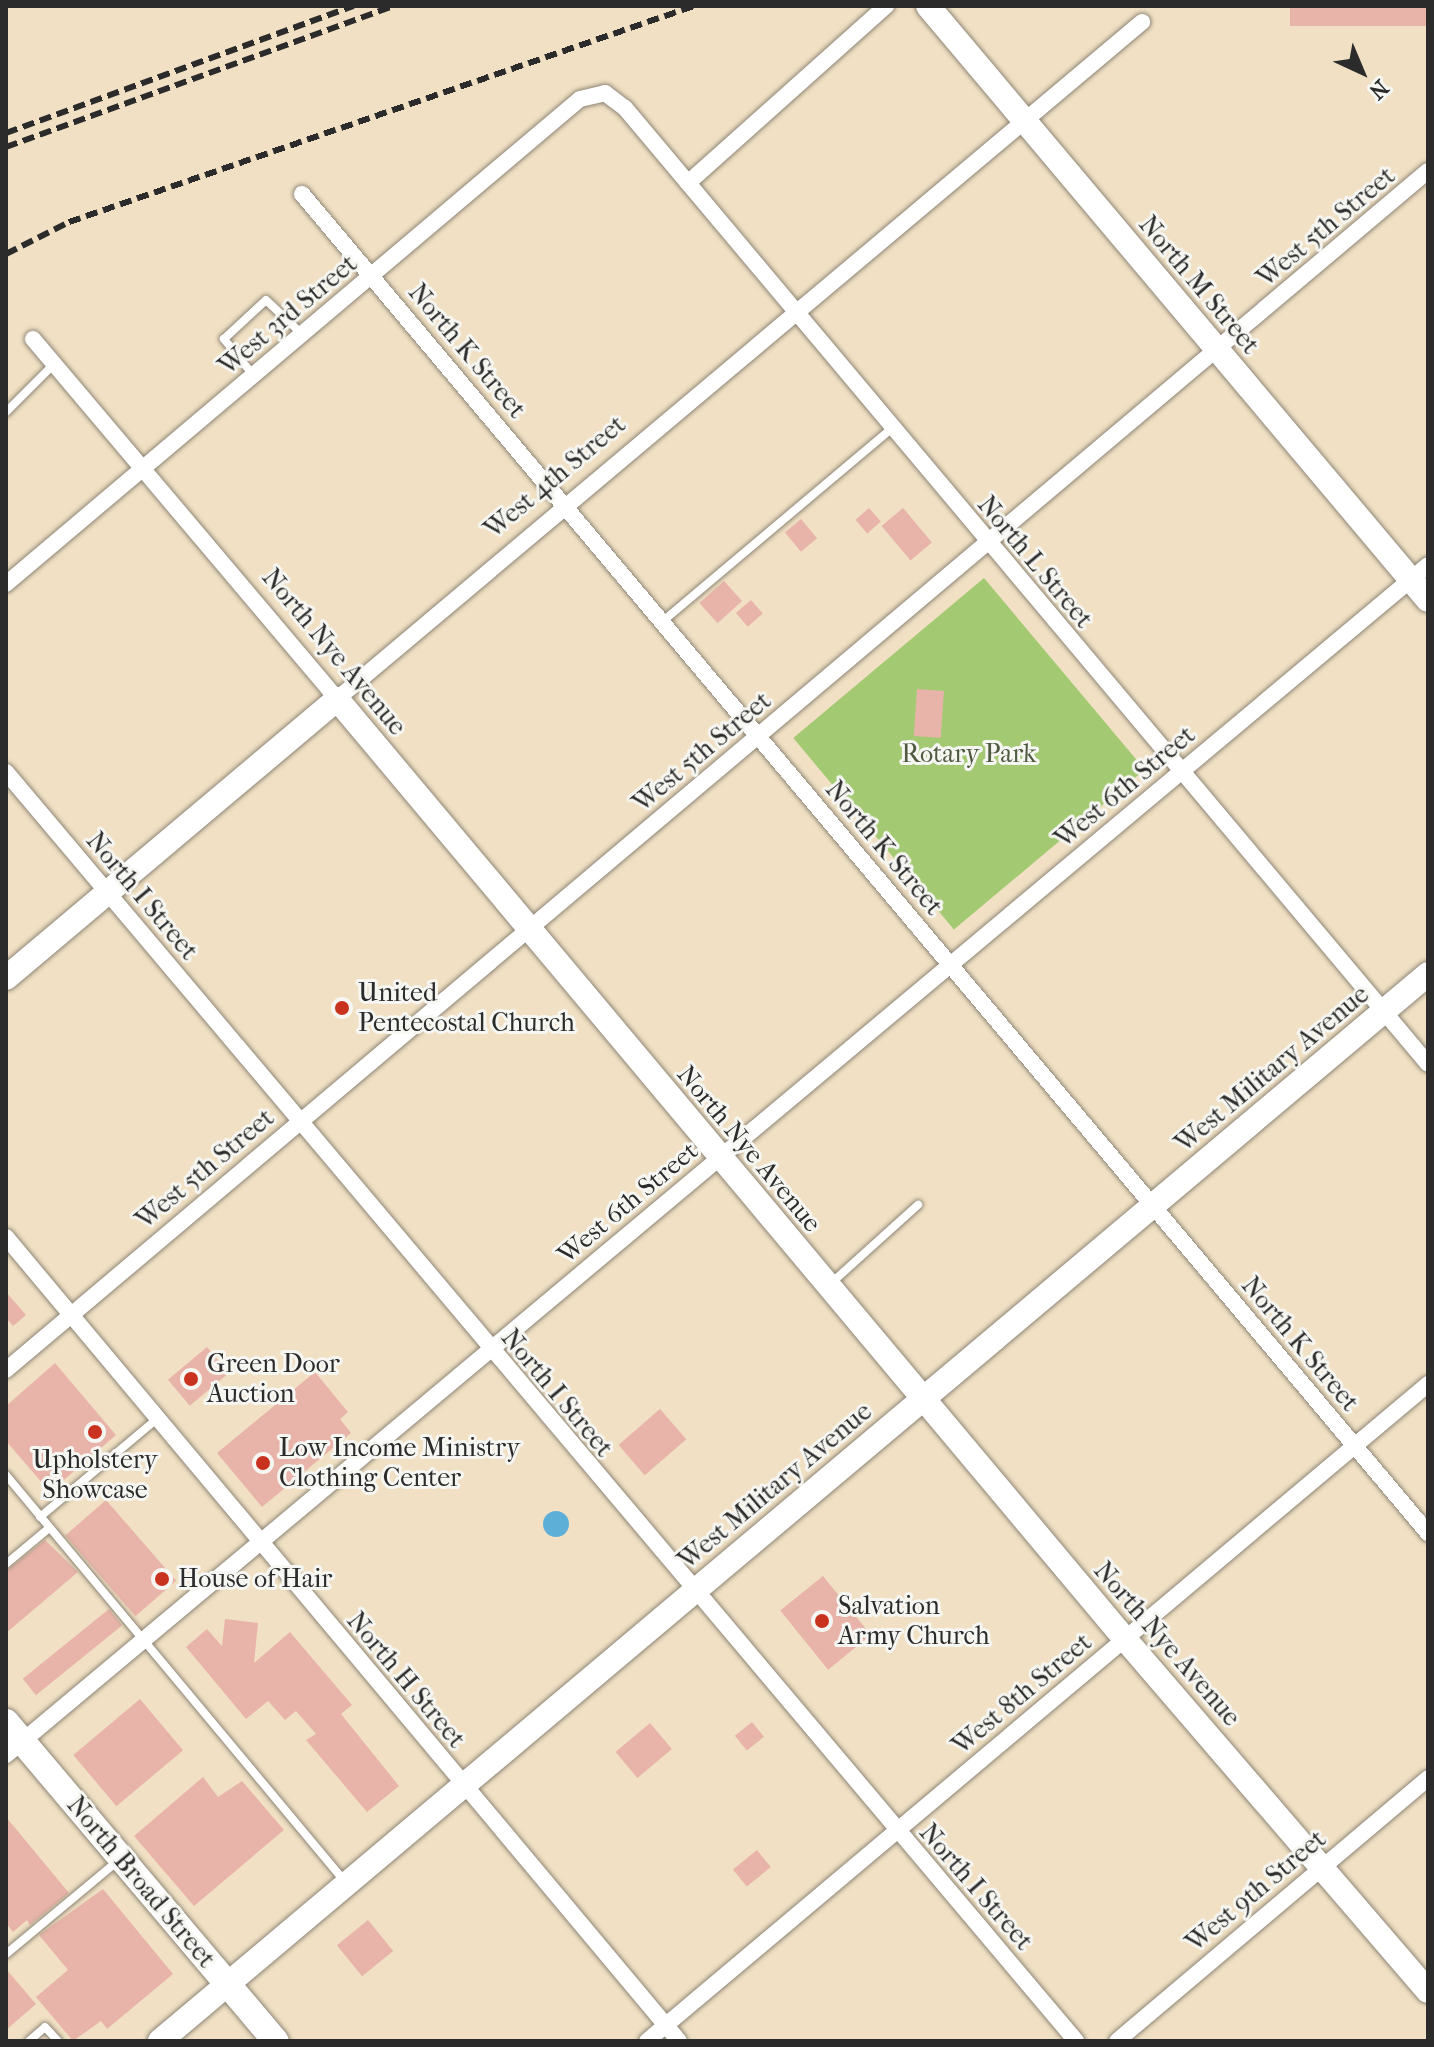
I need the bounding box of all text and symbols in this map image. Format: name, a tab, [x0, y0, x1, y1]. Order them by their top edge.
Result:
north arrow	[1322, 32, 1402, 112]
text: N	[1364, 74, 1394, 104]
street label: West 5th Street	[1251, 160, 1401, 294]
street label: North M Street	[1132, 210, 1266, 360]
street label: West 3rd Street	[213, 248, 363, 382]
street label: North K Street	[402, 277, 532, 425]
street label: West 4th Street	[478, 409, 632, 545]
street label: North L Street	[971, 490, 1099, 634]
street label: North Nye Avenue	[255, 562, 413, 742]
street label: West 5th Street	[627, 685, 777, 819]
street label: West 6th Street	[1049, 719, 1201, 855]
park label: Rotary Park	[901, 738, 1037, 770]
street label: North K Street	[819, 774, 949, 922]
street label: North I Street	[80, 826, 204, 966]
place label: United Pentecostal Church	[358, 977, 575, 1038]
street label: West Military Avenue	[1169, 979, 1375, 1159]
marker: United Pentecostal Church	[333, 999, 351, 1017]
street label: North Nye Avenue	[670, 1059, 828, 1239]
street label: West 5th Street	[130, 1102, 280, 1236]
street label: West 6th Street	[552, 1135, 704, 1271]
street label: North K Street	[1235, 1270, 1365, 1418]
street label: North I Street	[495, 1323, 619, 1463]
place label: Green Door Auction	[207, 1348, 340, 1410]
marker: Green Door Auction	[182, 1370, 200, 1388]
street label: West Military Avenue	[672, 1396, 878, 1576]
marker: Upholstery Showcase	[86, 1423, 104, 1441]
place label: Low Income Ministry Clothing Center	[279, 1432, 520, 1494]
place label: Upholstery Showcase	[32, 1444, 158, 1506]
marker: Low Income Ministry Clothing Center	[254, 1454, 272, 1472]
street label: North Nye Avenue	[1087, 1555, 1247, 1733]
place label: House of Hair	[178, 1563, 332, 1595]
marker: House of Hair	[153, 1570, 171, 1588]
place label: Salvation Army Church	[838, 1590, 990, 1652]
street label: North H Street	[340, 1606, 472, 1754]
marker: Salvation Army Church	[813, 1612, 831, 1630]
street label: West 8th Street	[946, 1627, 1098, 1761]
street label: North Broad Street	[60, 1790, 222, 1974]
street label: North I Street	[913, 1817, 1039, 1957]
street label: West 9th Street	[1180, 1824, 1332, 1958]

